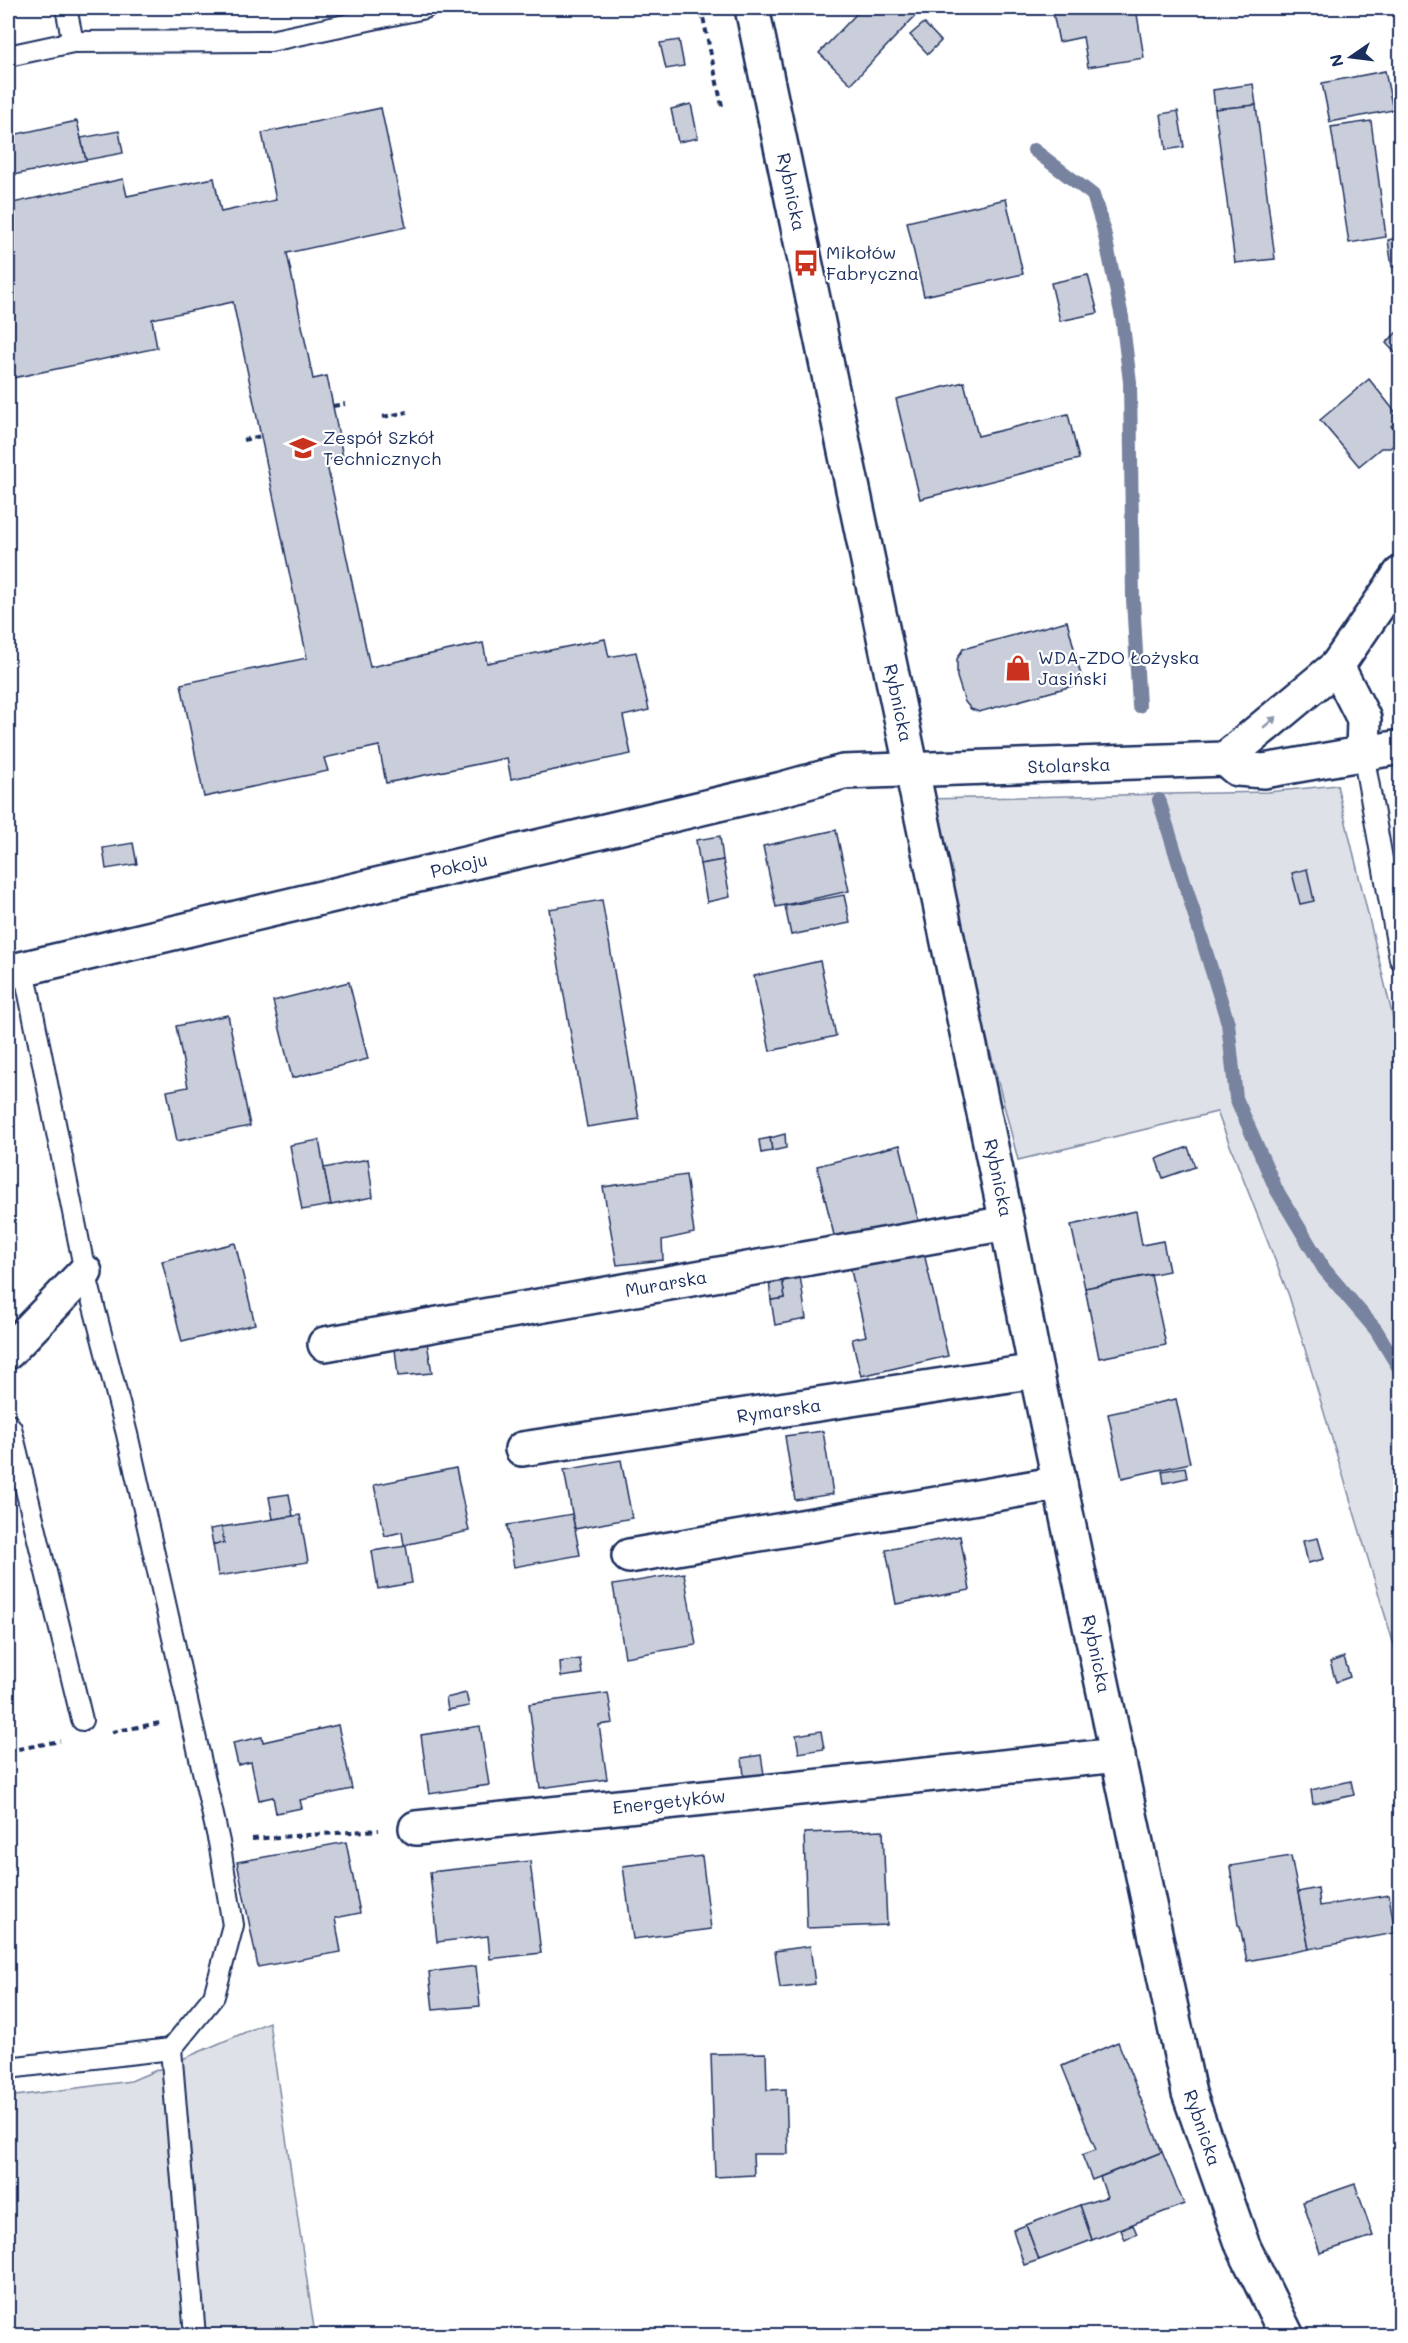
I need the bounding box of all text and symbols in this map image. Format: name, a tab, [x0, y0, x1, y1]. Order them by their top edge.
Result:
north arrow	[1321, 27, 1381, 87]
text: N	[1324, 52, 1348, 69]
street label: Rybnicka	[772, 151, 812, 233]
place label: Mikołów Fabryczna	[826, 240, 919, 285]
bus stop icon: Mikołów Fabryczna	[791, 248, 821, 278]
place label: Zespół Szkół Technicznych	[323, 425, 441, 470]
school or university icon: Zespół Szkół Technicznych	[288, 433, 318, 463]
place label: WDA-ZDO Łożyska Jasiński	[1038, 645, 1200, 690]
shop icon: WDA-ZDO Łożyska Jasiński	[1003, 653, 1033, 683]
street label: Rybnicka	[879, 662, 919, 744]
one-way arrow	[1262, 715, 1278, 728]
street label: Stolarska	[1027, 752, 1111, 778]
street label: Pokoju	[428, 847, 490, 883]
street label: Rybnicka	[979, 1137, 1019, 1219]
street label: Murarska	[623, 1264, 709, 1302]
street label: Rymarska	[735, 1392, 823, 1428]
street label: Rybnicka	[1077, 1613, 1117, 1695]
street label: Energetyków	[611, 1783, 727, 1819]
street label: Rybnicka	[1179, 2086, 1227, 2169]

